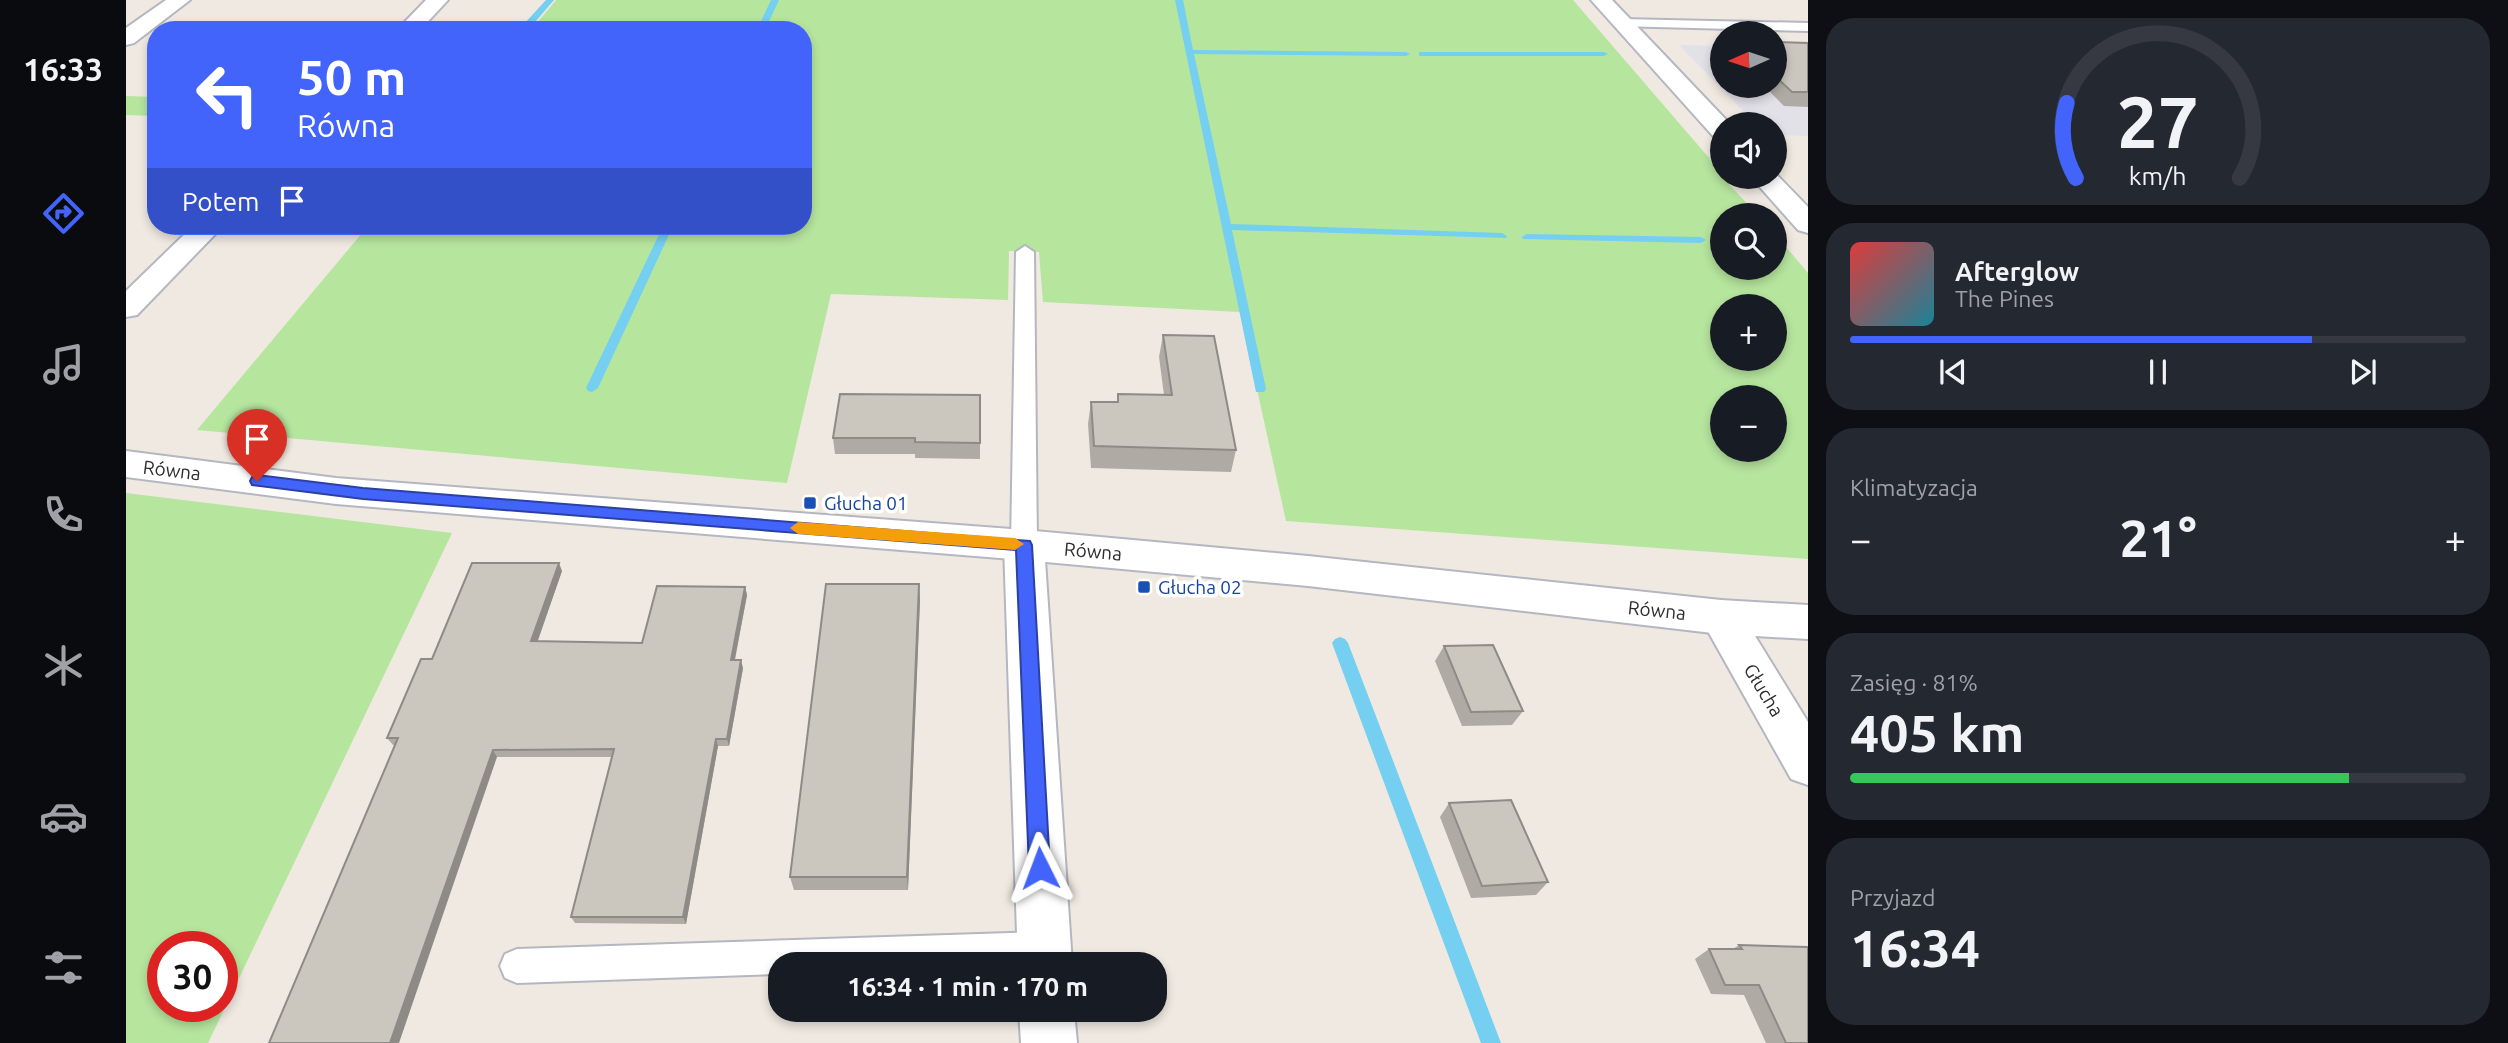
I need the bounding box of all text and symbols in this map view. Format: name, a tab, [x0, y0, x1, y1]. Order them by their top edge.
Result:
north arrow	[1710, 21, 1787, 98]
map controls	[1710, 21, 1787, 462]
icon: left	[182, 49, 273, 140]
text: 50 m	[297, 49, 406, 104]
text: 16:33	[23, 51, 103, 87]
text: 27	[2117, 80, 2199, 162]
text: Równa	[297, 107, 395, 143]
button: sound	[1710, 112, 1787, 189]
text: km/h	[2129, 161, 2187, 189]
icon: arrive	[273, 182, 311, 220]
text: Potem	[182, 187, 259, 216]
icon: directions	[39, 189, 88, 238]
button: search	[1710, 203, 1787, 280]
text: Afterglow	[1955, 257, 2079, 286]
text: The Pines	[1955, 286, 2054, 311]
button: +	[1710, 294, 1787, 371]
icon: music	[39, 340, 88, 389]
icon: previous	[1934, 353, 1972, 391]
icon: pause	[2139, 353, 2177, 391]
icon: next	[2344, 353, 2382, 391]
button: −	[1710, 385, 1787, 462]
pin	[227, 409, 287, 481]
icon: arrive	[238, 420, 276, 458]
street label: Równa	[142, 456, 202, 484]
text: Klimatyzacja	[1850, 475, 1978, 500]
icon: phone	[39, 490, 88, 539]
place label: Głucha 01	[824, 492, 908, 514]
marker: Głucha 01	[802, 495, 818, 511]
text: 21°	[2119, 509, 2197, 567]
text: −	[1850, 518, 1871, 560]
text: +	[2445, 518, 2466, 560]
street label: Równa	[1063, 538, 1123, 564]
place label: Głucha 02	[1158, 576, 1242, 598]
marker: Głucha 02	[1136, 579, 1152, 595]
street label: Równa	[1627, 596, 1687, 624]
icon: climate	[39, 641, 88, 690]
street label: Głucha	[1740, 659, 1788, 721]
text: Zasięg · 81%	[1850, 670, 1978, 695]
text: 405 km	[1850, 704, 2024, 762]
icon: car	[39, 792, 88, 841]
position arrow	[1003, 831, 1077, 905]
text: Przyjazd	[1850, 885, 1935, 910]
text: 16:34	[1850, 919, 1980, 977]
speed limit sign: 30	[147, 931, 238, 1022]
icon: filters	[39, 943, 88, 992]
text: 16:34 · 1 min · 170 m	[847, 972, 1088, 1001]

